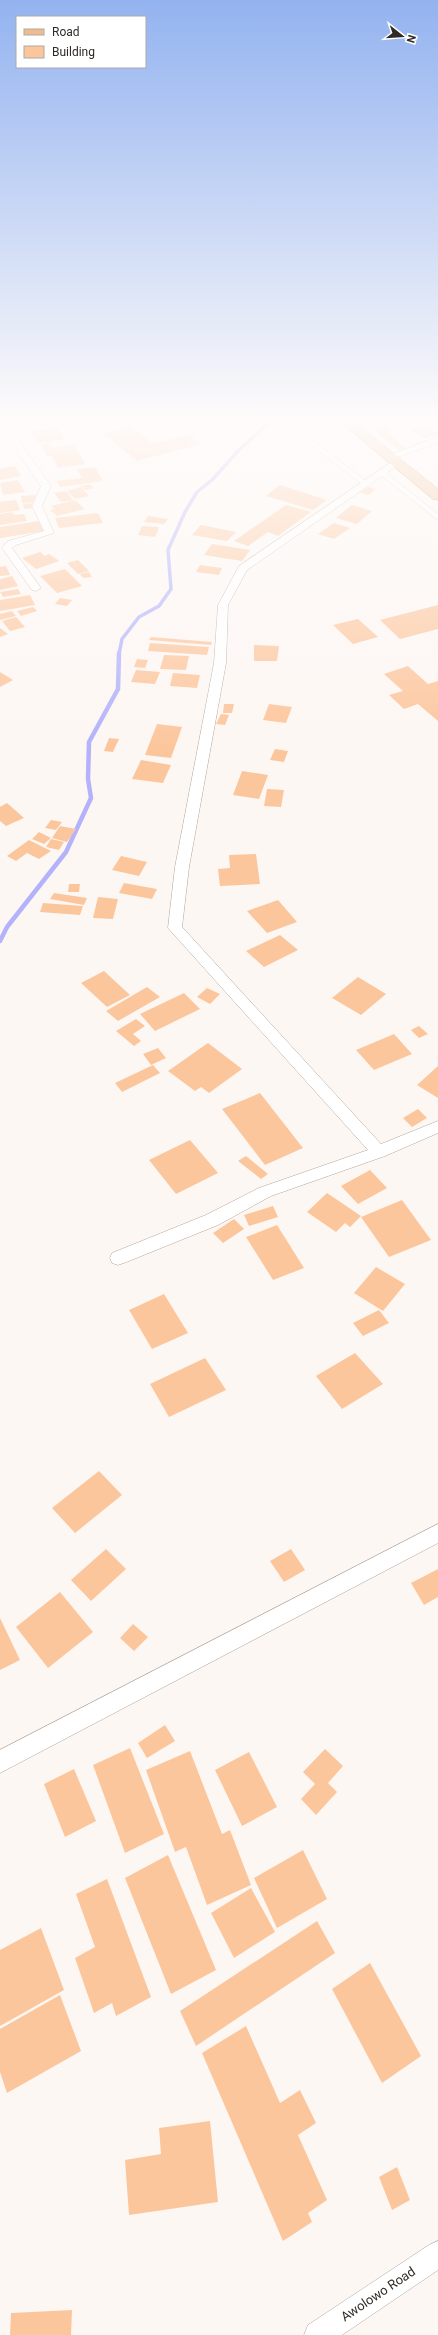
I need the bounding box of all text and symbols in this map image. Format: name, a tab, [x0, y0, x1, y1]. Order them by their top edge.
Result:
legend	[16, 16, 146, 68]
north arrow	[382, 16, 422, 56]
text: Road	[52, 25, 80, 39]
text: N	[404, 33, 418, 45]
text: Building	[52, 45, 95, 59]
street label: Awolowo Road	[338, 2264, 418, 2324]

